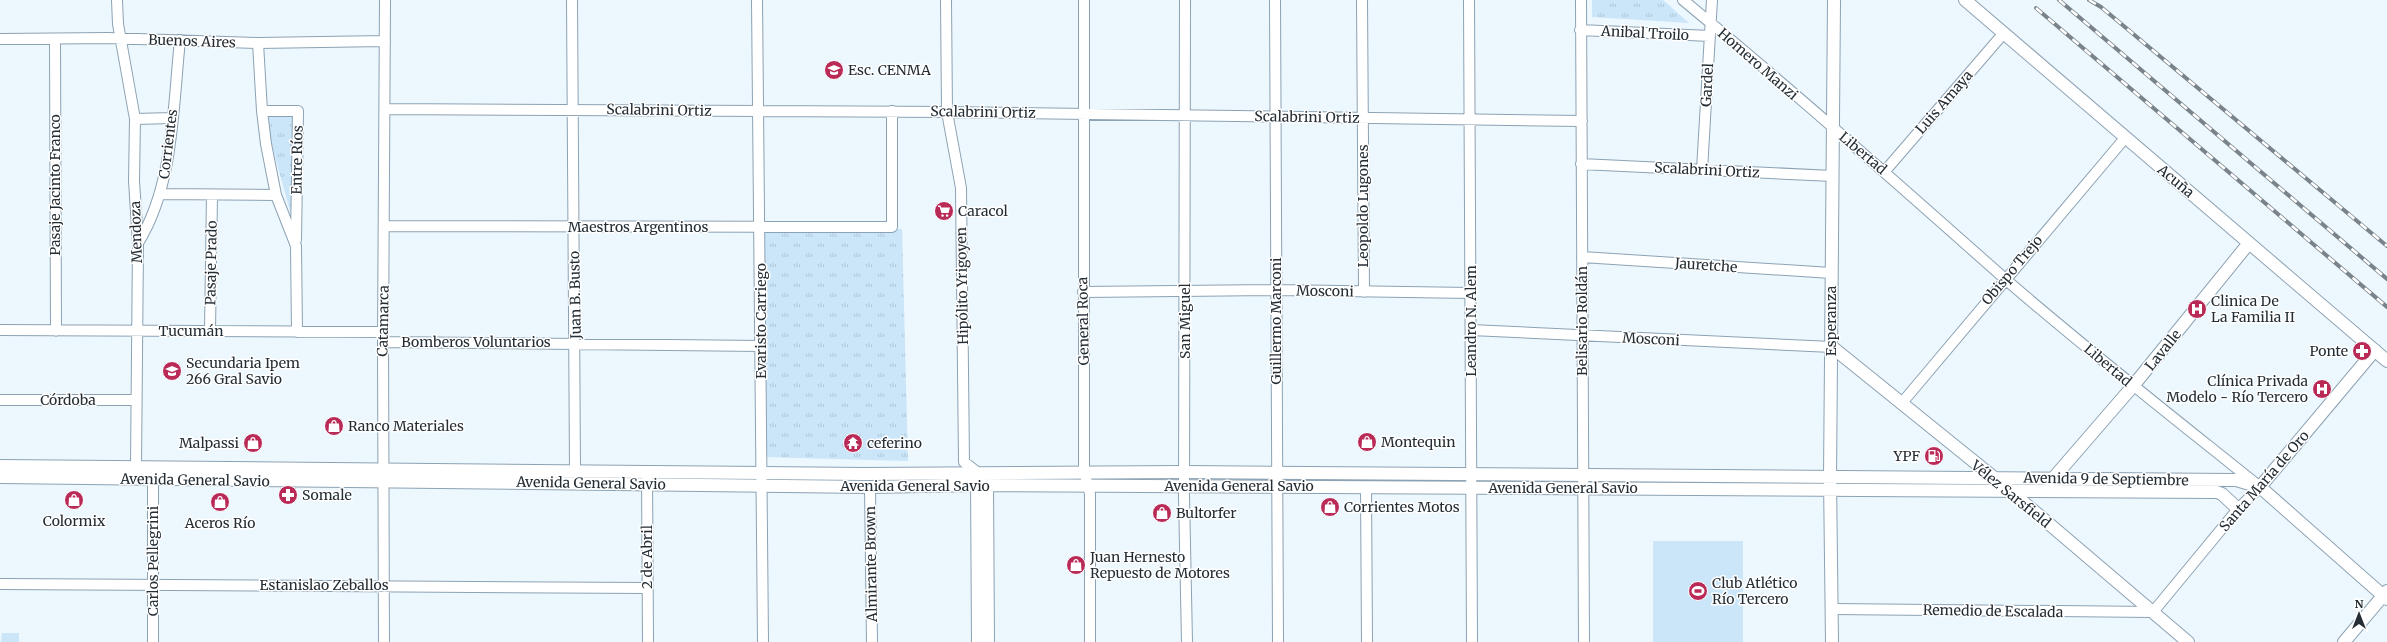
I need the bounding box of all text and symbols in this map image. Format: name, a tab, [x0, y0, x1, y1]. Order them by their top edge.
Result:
street label: Anibal Troilo	[1600, 22, 1689, 44]
street label: Homero Manzi	[1714, 24, 1802, 104]
street label: Buenos Aires	[148, 30, 236, 52]
school or university icon: Esc. CENMA	[823, 59, 845, 81]
place label: Esc. CENMA	[848, 61, 931, 79]
street label: Gardel	[1697, 62, 1717, 107]
street label: Luis Amaya	[1911, 66, 1977, 138]
street label: Scalabrini Ortiz	[606, 100, 712, 120]
street label: Scalabrini Ortiz	[930, 102, 1036, 122]
street label: Scalabrini Ortiz	[1254, 107, 1360, 127]
street label: Corrientes	[155, 108, 181, 180]
street label: Pasaje Jacinto Franco	[46, 114, 64, 256]
street label: Entre Ríos	[287, 125, 307, 195]
street label: Libertad	[1835, 128, 1891, 179]
street label: Leopoldo Lugones	[1354, 144, 1372, 268]
street label: Scalabrini Ortiz	[1654, 158, 1760, 182]
street label: Acuña	[2153, 160, 2198, 202]
street label: Mendoza	[126, 200, 146, 263]
supermarket icon: Caracol	[933, 200, 955, 222]
place label: Caracol	[958, 202, 1008, 220]
street label: Maestros Argentinos	[568, 218, 708, 236]
street label: Pasaje Prado	[201, 220, 221, 306]
street label: Hipólito Yrigoyen	[952, 227, 972, 345]
street label: Obispo Trejo	[1978, 231, 2046, 309]
street label: Juan B. Busto	[565, 251, 585, 340]
street label: Jauretche	[1673, 254, 1738, 276]
street label: Guillermo Marconi	[1267, 257, 1285, 385]
street label: Evaristo Carriego	[752, 263, 770, 379]
street label: Leandro N. Alem	[1462, 265, 1480, 377]
street label: Belisario Roldán	[1573, 266, 1591, 376]
street label: General Roca	[1073, 276, 1093, 365]
street label: Mosconi	[1296, 281, 1354, 301]
street label: San Miguel	[1176, 282, 1194, 359]
street label: Catamarca	[373, 285, 393, 357]
street label: Esperanza	[1822, 285, 1840, 356]
place label: Clinica De La Familia II	[2211, 292, 2295, 326]
hospital icon: Clinica De La Familia II	[2186, 298, 2208, 320]
street label: Tucumán	[159, 322, 223, 340]
street label: Lavalle	[2141, 326, 2185, 374]
street label: Mosconi	[1622, 329, 1681, 350]
street label: Bomberos Voluntarios	[401, 333, 551, 351]
street label: Libertad	[2080, 340, 2136, 391]
pharmacy icon: Ponte	[2351, 340, 2373, 362]
place label: Ponte	[2310, 342, 2348, 360]
place label: Secundaria Ipem 266 Gral Savio	[186, 354, 300, 388]
school or university icon: Secundaria Ipem 266 Gral Savio	[161, 360, 183, 382]
place label: Clínica Privada Modelo - Río Tercero	[2166, 372, 2308, 406]
hospital icon: Clínica Privada Modelo - Río Tercero	[2311, 378, 2333, 400]
street label: Córdoba	[40, 391, 96, 409]
shop icon: Ranco Materiales	[323, 415, 345, 437]
place label: Ranco Materiales	[348, 417, 464, 435]
street label: Santa María de Oro	[2215, 427, 2313, 535]
shop icon: Montequin	[1356, 431, 1378, 453]
shop icon: Malpassi	[242, 432, 264, 454]
temple icon: ceferino	[842, 432, 864, 454]
place label: Montequin	[1381, 433, 1455, 451]
place label: Malpassi	[179, 434, 239, 452]
place label: ceferino	[867, 434, 922, 452]
fuel station icon: YPF	[1923, 445, 1945, 467]
place label: YPF	[1893, 447, 1920, 465]
street label: Vélez Sarsfield	[1967, 456, 2055, 532]
street label: Avenida 9 de Septiembre	[2022, 469, 2189, 489]
street label: Avenida General Savio	[119, 470, 270, 490]
street label: Avenida General Savio	[515, 473, 666, 493]
street label: Avenida General Savio	[839, 477, 990, 495]
street label: Avenida General Savio	[1163, 477, 1314, 495]
street label: Avenida General Savio	[1487, 479, 1638, 497]
pharmacy icon: Somale	[277, 484, 299, 506]
place label: Somale	[302, 486, 352, 504]
shop icon: Colormix	[63, 489, 85, 511]
shop icon: Aceros Río	[209, 491, 231, 513]
shop icon: Corrientes Motos	[1319, 496, 1341, 518]
place label: Corrientes Motos	[1344, 498, 1460, 516]
shop icon: Bultorfer	[1151, 502, 1173, 524]
place label: Bultorfer	[1176, 504, 1237, 522]
street label: Carlos Pellegrini	[144, 505, 162, 616]
street label: Almirante Brown	[861, 506, 881, 623]
place label: Colormix	[43, 512, 106, 530]
place label: Aceros Río	[184, 514, 255, 532]
street label: 2 de Abril	[638, 524, 656, 589]
place label: Juan Hernesto Repuesto de Motores	[1089, 548, 1230, 582]
shop icon: Juan Hernesto Repuesto de Motores	[1065, 554, 1087, 576]
place label: Club Atlético Río Tercero	[1712, 574, 1797, 608]
street label: Estanislao Zeballos	[260, 576, 389, 594]
sports icon: Club Atlético Río Tercero	[1687, 580, 1709, 602]
north arrow	[2339, 594, 2379, 634]
text: N	[2355, 597, 2364, 611]
street label: Remedio de Escalada	[1923, 601, 2064, 621]

